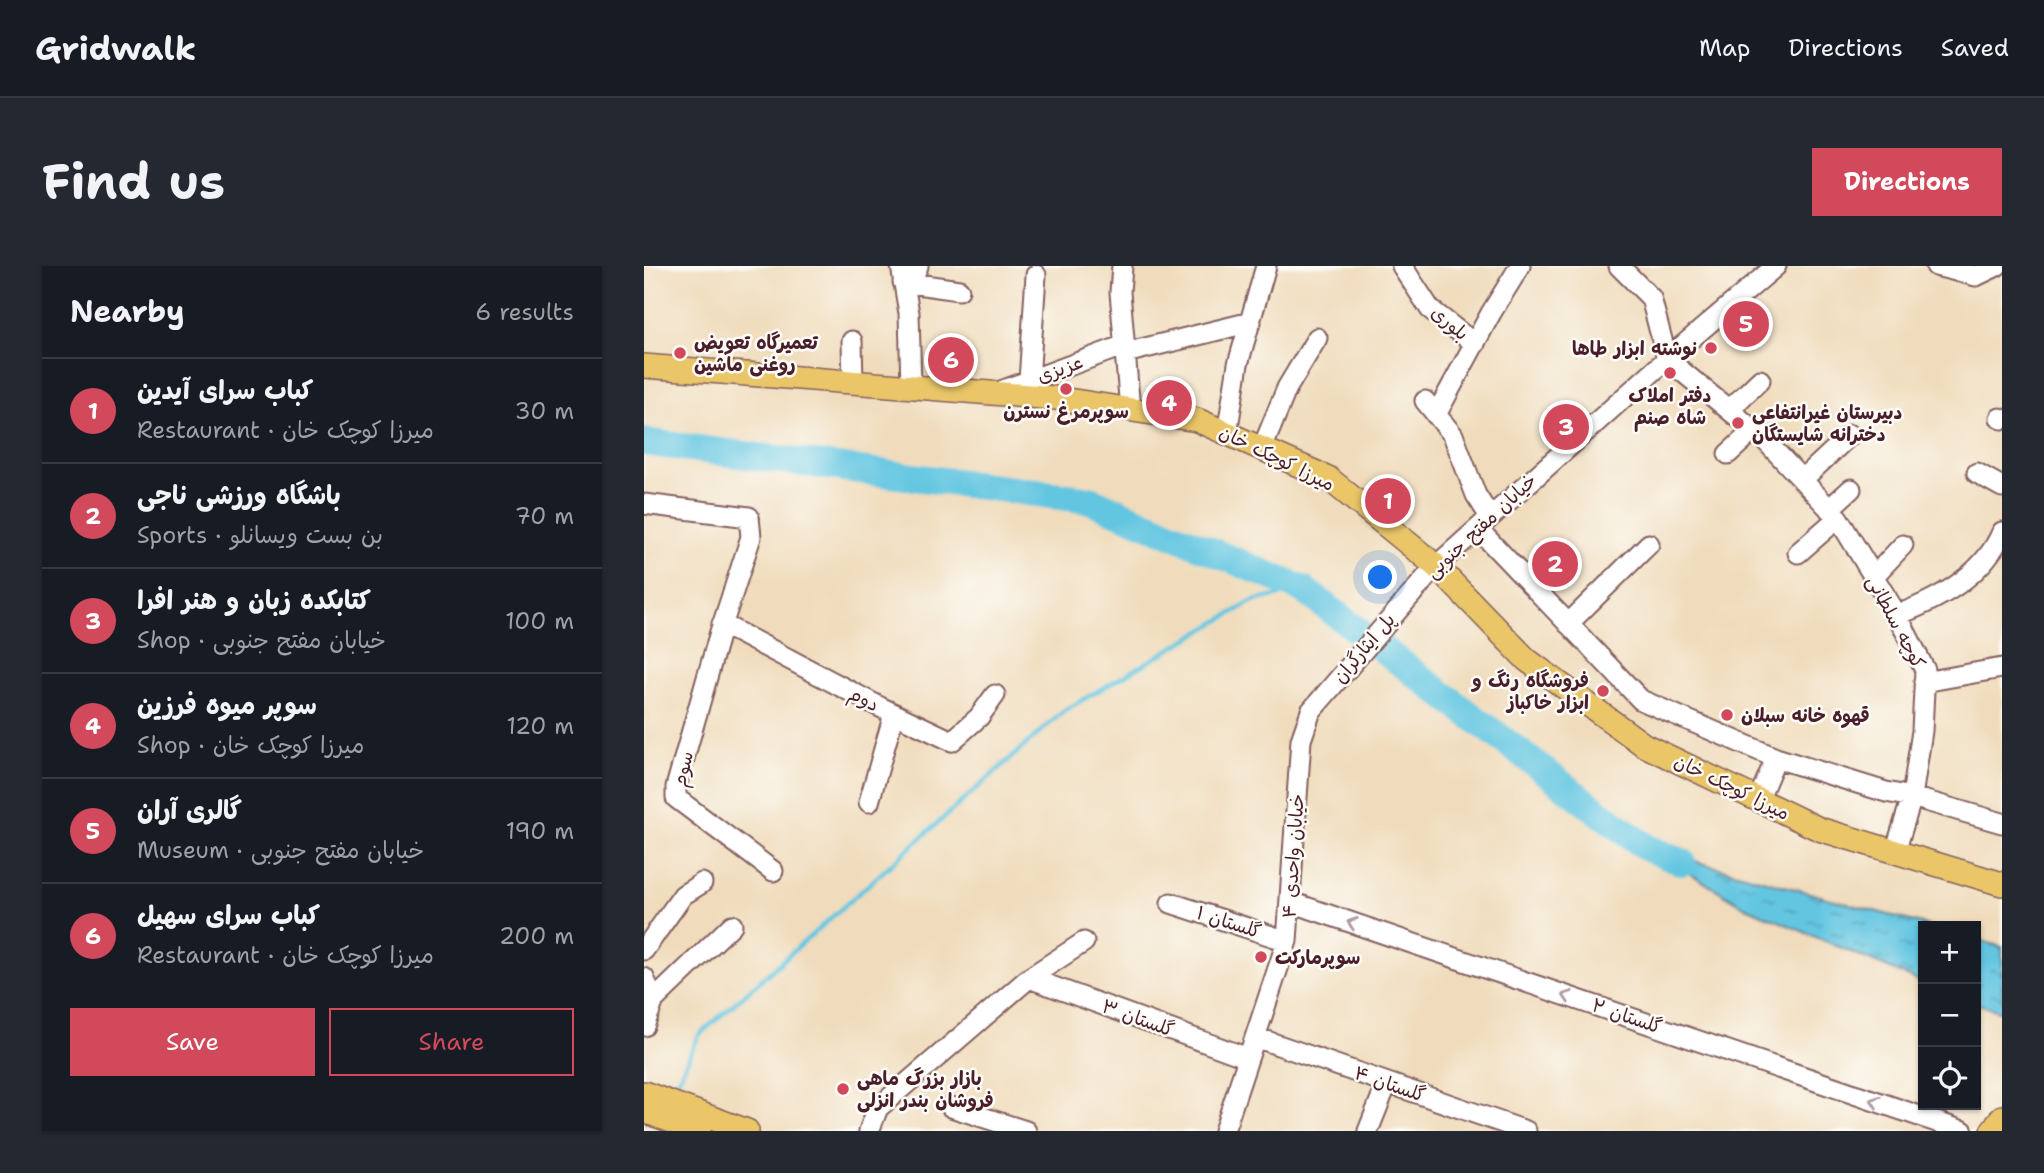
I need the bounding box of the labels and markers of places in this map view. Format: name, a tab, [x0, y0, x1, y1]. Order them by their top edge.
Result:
pin: 5	[1723, 298, 1769, 350]
place label: تعمیرگاه تعویض روغنی ماشین	[694, 330, 819, 377]
pin: 6	[928, 334, 974, 386]
place label: نوشته ابزار طاها	[1572, 336, 1697, 361]
marker: نوشته ابزار طاها	[1703, 340, 1719, 356]
marker: تعمیرگاه تعویض روغنی ماشین	[672, 345, 688, 361]
marker: دفتر املاک شاه صنم	[1662, 365, 1678, 381]
pin: 4	[1146, 377, 1192, 429]
marker: سوپرمرغ نسترن	[1058, 381, 1074, 397]
place label: دفتر املاک شاه صنم	[1629, 383, 1711, 432]
place label: سوپرمرغ نسترن	[1003, 399, 1129, 425]
place label: دبیرستان غیرانتفاعی دخترانه شایستگان	[1752, 400, 1902, 447]
pin: 3	[1543, 401, 1589, 453]
marker: دبیرستان غیرانتفاعی دخترانه شایستگان	[1730, 415, 1746, 431]
pin: 1	[1365, 475, 1411, 527]
pin: 2	[1532, 538, 1578, 590]
place label: فروشگاه رنگ و ابزار خاکباز	[1470, 668, 1589, 715]
marker: فروشگاه رنگ و ابزار خاکباز	[1595, 683, 1611, 699]
place label: قهوه خانه سبلان	[1741, 703, 1870, 729]
marker: قهوه خانه سبلان	[1719, 707, 1735, 723]
place label: سوپرمارکت	[1275, 945, 1360, 970]
marker: سوپرمارکت	[1253, 949, 1269, 965]
place label: بازار بزرگ ماهی فروشان بندر انزلی	[857, 1066, 994, 1113]
marker: بازار بزرگ ماهی فروشان بندر انزلی	[835, 1081, 851, 1097]

